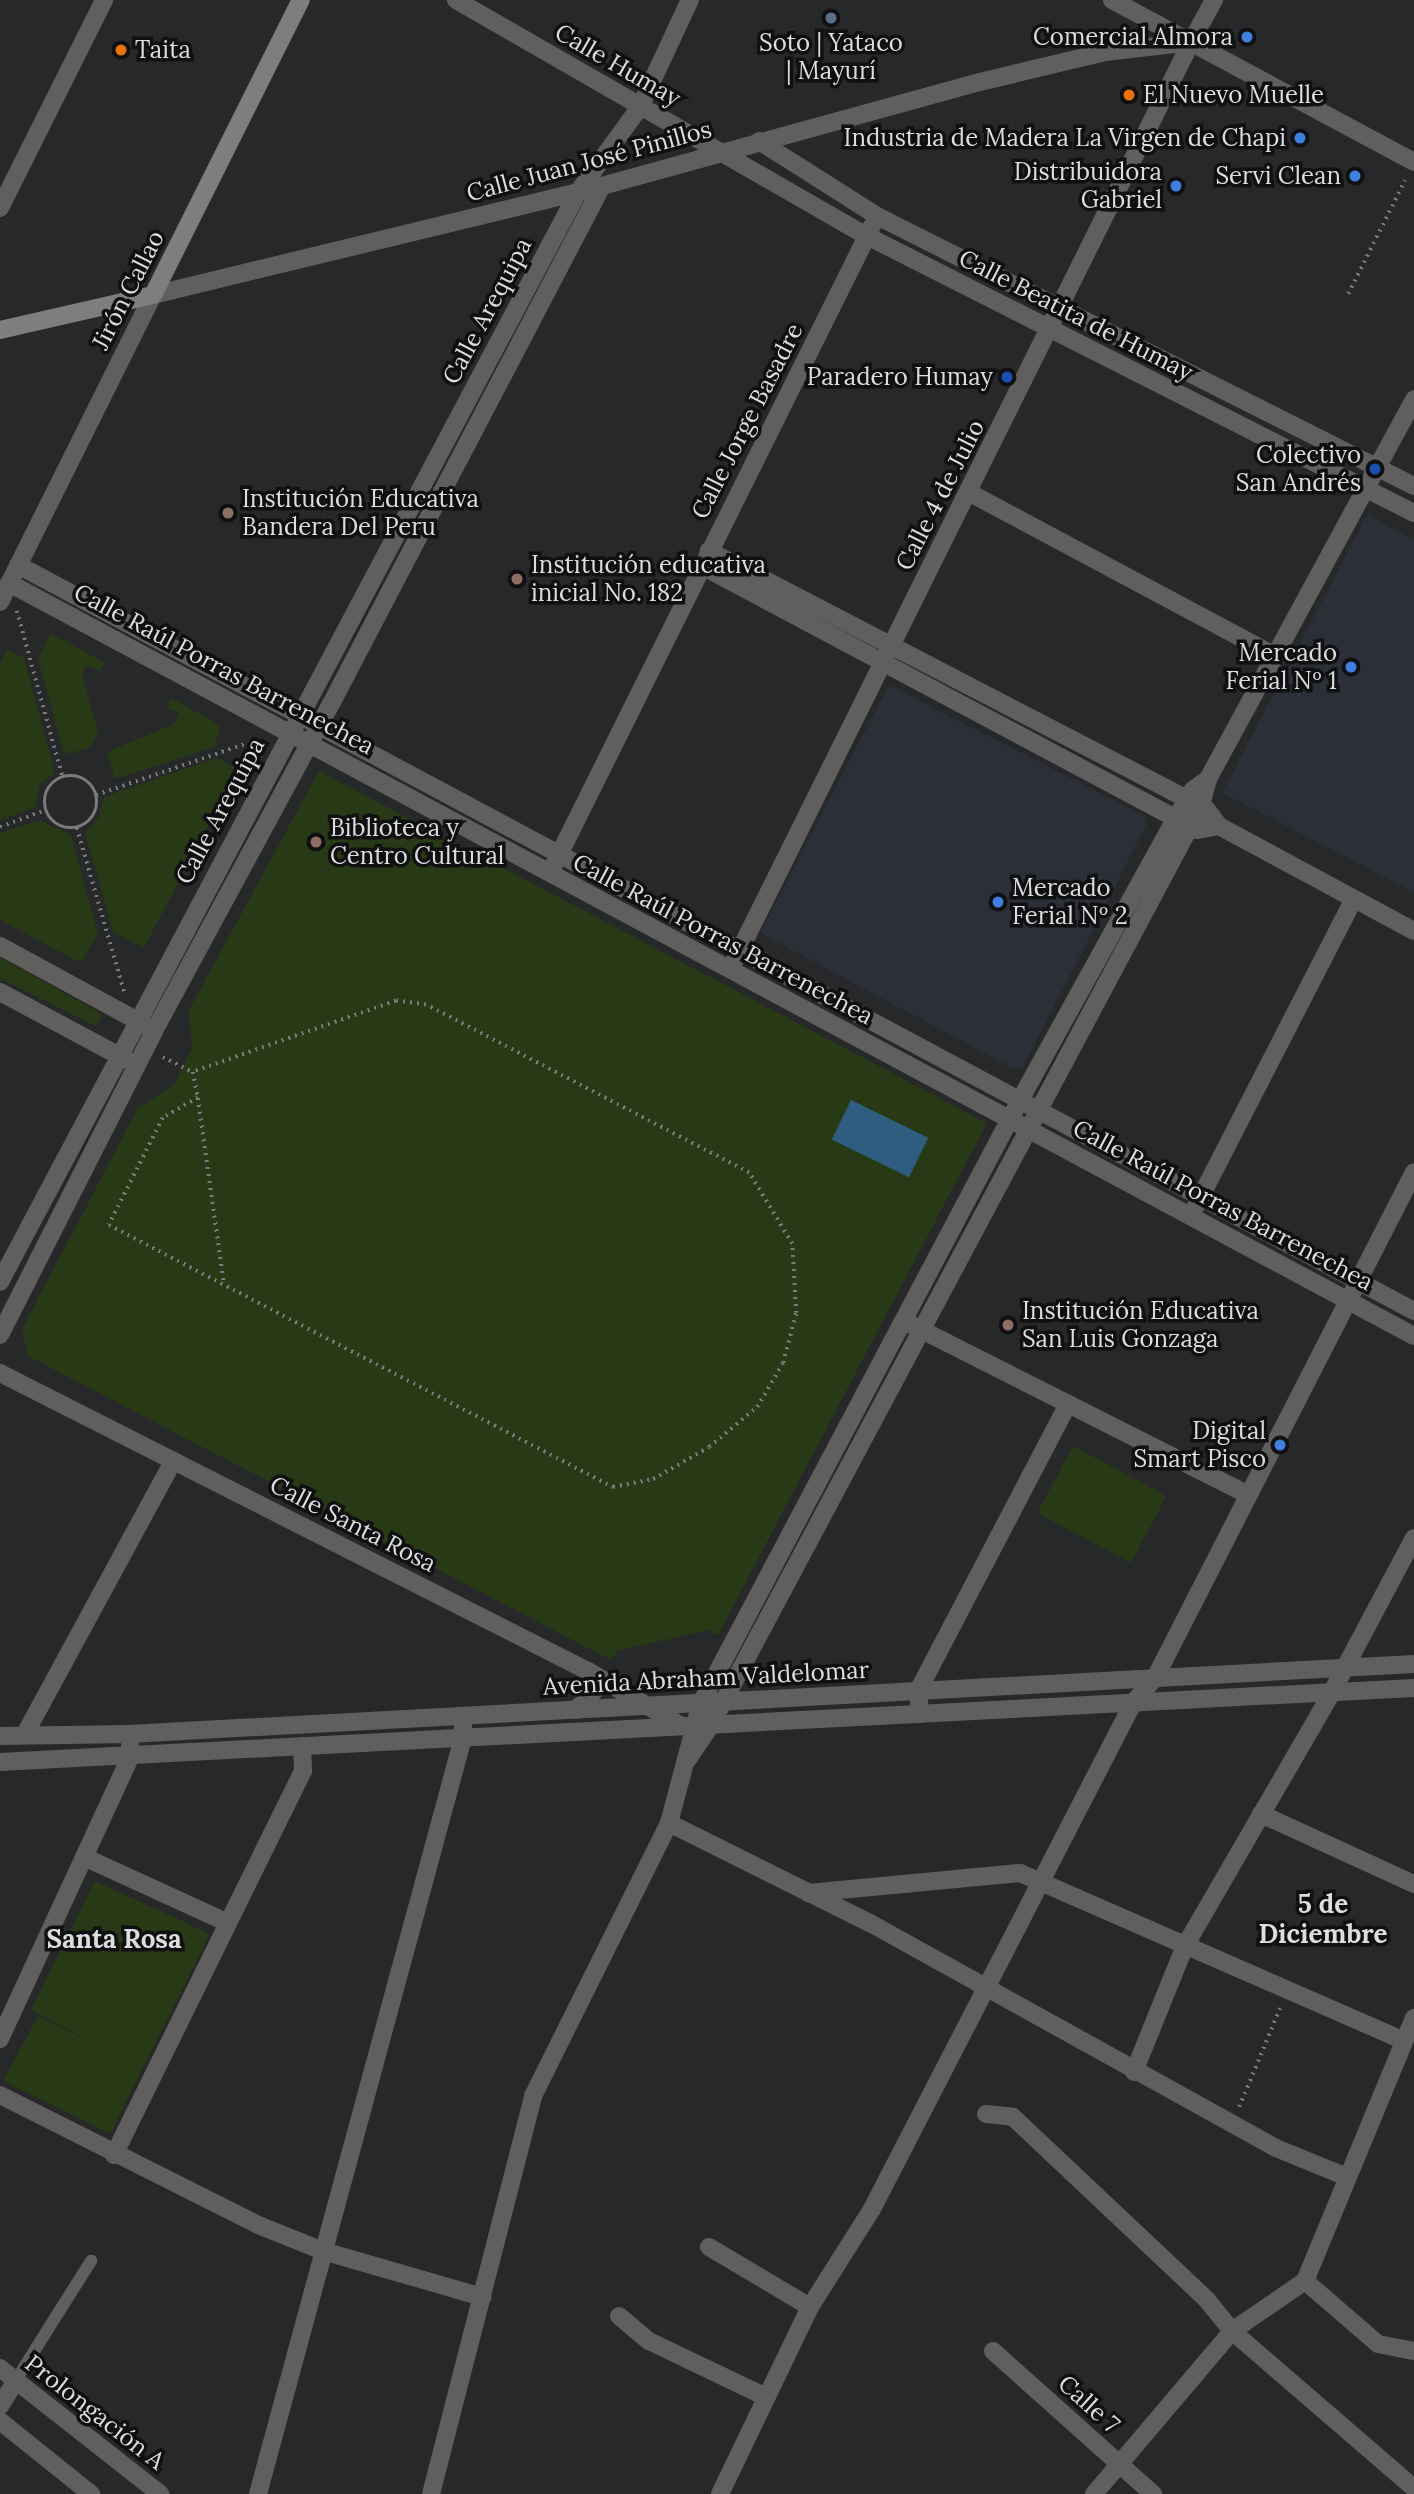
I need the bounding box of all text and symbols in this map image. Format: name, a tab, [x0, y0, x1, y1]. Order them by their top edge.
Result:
marker: Soto | Yataco | Mayurí	[823, 10, 839, 26]
street label: Calle Humay	[550, 17, 686, 113]
place label: Comercial Almora	[1033, 23, 1233, 51]
place label: Soto | Yataco | Mayurí	[759, 29, 903, 85]
marker: Comercial Almora	[1239, 29, 1255, 45]
place label: Taita	[135, 36, 191, 64]
marker: Taita	[113, 42, 129, 58]
place label: El Nuevo Muelle	[1143, 81, 1324, 109]
marker: El Nuevo Muelle	[1121, 87, 1137, 103]
street label: Calle Juan José Pinillos	[463, 114, 715, 208]
place label: Industria de Madera La Virgen de Chapi	[844, 124, 1286, 152]
marker: Industria de Madera La Virgen de Chapi	[1292, 130, 1308, 146]
place label: Distribuidora Gabriel	[1014, 158, 1162, 214]
place label: Servi Clean	[1215, 162, 1341, 190]
marker: Servi Clean	[1347, 168, 1363, 184]
marker: Distribuidora Gabriel	[1168, 178, 1184, 194]
street label: Jirón Callao	[86, 226, 170, 354]
street label: Calle Arequipa	[436, 233, 538, 389]
street label: Calle Beatita de Humay	[954, 243, 1198, 387]
street label: Calle Jorge Basadre	[685, 318, 809, 524]
place label: Paradero Humay	[807, 363, 993, 391]
marker: Paradero Humay	[999, 369, 1015, 385]
street label: Calle 4 de Julio	[890, 415, 990, 575]
place label: Colectivo San Andrés	[1236, 441, 1361, 497]
marker: Colectivo San Andrés	[1367, 461, 1383, 477]
place label: Institución Educativa Bandera Del Peru	[242, 485, 479, 541]
marker: Institución Educativa Bandera Del Peru	[220, 505, 236, 521]
place label: Institución educativa inicial No. 182	[531, 551, 766, 607]
marker: Institución educativa inicial No. 182	[509, 571, 525, 587]
street label: Calle Raúl Porras Barrenechea	[69, 577, 379, 761]
place label: Mercado Ferial Nº 1	[1225, 639, 1337, 695]
marker: Mercado Ferial Nº 1	[1343, 659, 1359, 675]
street label: Calle Arequipa	[169, 733, 271, 889]
place label: Biblioteca y Centro Cultural	[330, 814, 504, 870]
marker: Biblioteca y Centro Cultural	[308, 834, 324, 850]
street label: Calle Raúl Porras Barrenechea	[568, 847, 878, 1031]
place label: Mercado Ferial Nº 2	[1012, 874, 1128, 930]
marker: Mercado Ferial Nº 2	[990, 894, 1006, 910]
street label: Calle Raúl Porras Barrenechea	[1068, 1113, 1378, 1297]
place label: Institución Educativa San Luis Gonzaga	[1022, 1297, 1259, 1353]
marker: Institución Educativa San Luis Gonzaga	[1000, 1317, 1016, 1333]
place label: Digital Smart Pisco	[1133, 1417, 1266, 1473]
marker: Digital Smart Pisco	[1272, 1437, 1288, 1453]
street label: Calle Santa Rosa	[265, 1470, 441, 1578]
street label: Avenida Abraham Valdelomar	[542, 1655, 870, 1701]
district label: 5 de Diciembre	[1258, 1888, 1388, 1950]
district label: Santa Rosa	[46, 1923, 182, 1955]
street label: Prolongación A	[20, 2349, 170, 2475]
street label: Calle 7	[1052, 2369, 1126, 2439]

